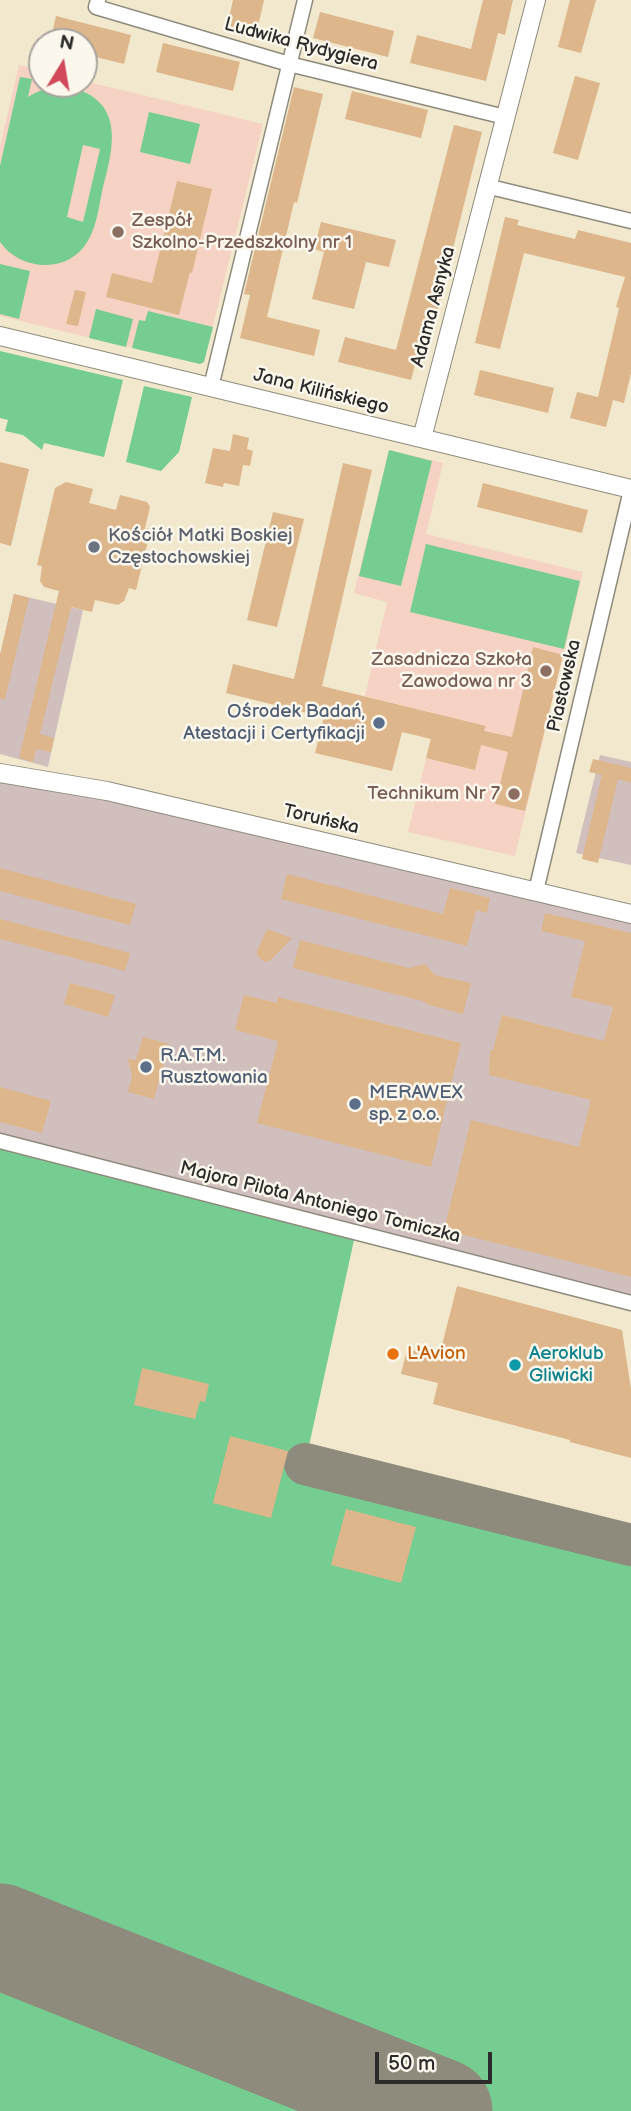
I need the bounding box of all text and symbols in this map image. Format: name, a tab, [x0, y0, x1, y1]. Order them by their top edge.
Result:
street label: Ludwika Rydygiera	[222, 13, 380, 77]
north arrow	[28, 28, 98, 98]
text: N	[58, 31, 76, 57]
place label: Zespół Szkolno-Przedszkolny nr 1	[132, 210, 352, 254]
marker: Zespół Szkolno-Przedszkolny nr 1	[110, 224, 126, 240]
street label: Adama Asnyka	[407, 244, 461, 370]
street label: Jana Kilińskiego	[251, 364, 391, 420]
place label: Kościół Matki Boskiej Częstochowskiej	[108, 525, 292, 569]
marker: Kościół Matki Boskiej Częstochowskiej	[86, 539, 102, 555]
street label: Piastowska	[543, 637, 587, 735]
place label: Zasadnicza Szkoła Zawodowa nr 3	[372, 649, 532, 693]
marker: Zasadnicza Szkoła Zawodowa nr 3	[538, 663, 554, 679]
place label: Ośrodek Badań, Atestacji i Certyfikacji	[183, 701, 365, 745]
marker: Ośrodek Badań, Atestacji i Certyfikacji	[371, 715, 387, 731]
place label: Technikum Nr 7	[367, 783, 500, 805]
marker: Technikum Nr 7	[506, 786, 522, 802]
street label: Toruńska	[281, 800, 361, 840]
place label: R.A.T.M. Rusztowania	[160, 1045, 268, 1089]
marker: R.A.T.M. Rusztowania	[138, 1059, 154, 1075]
place label: MERAWEX sp. z o.o.	[369, 1082, 462, 1126]
marker: MERAWEX sp. z o.o.	[347, 1096, 363, 1112]
street label: Majora Pilota Antoniego Tomiczka	[177, 1157, 463, 1249]
place label: L'Avion	[407, 1343, 466, 1365]
place label: Aeroklub Gliwicki	[529, 1343, 604, 1387]
marker: L'Avion	[385, 1346, 401, 1362]
marker: Aeroklub Gliwicki	[507, 1357, 523, 1373]
scale bar	[379, 2038, 496, 2082]
text: 50 m	[388, 2051, 435, 2076]

